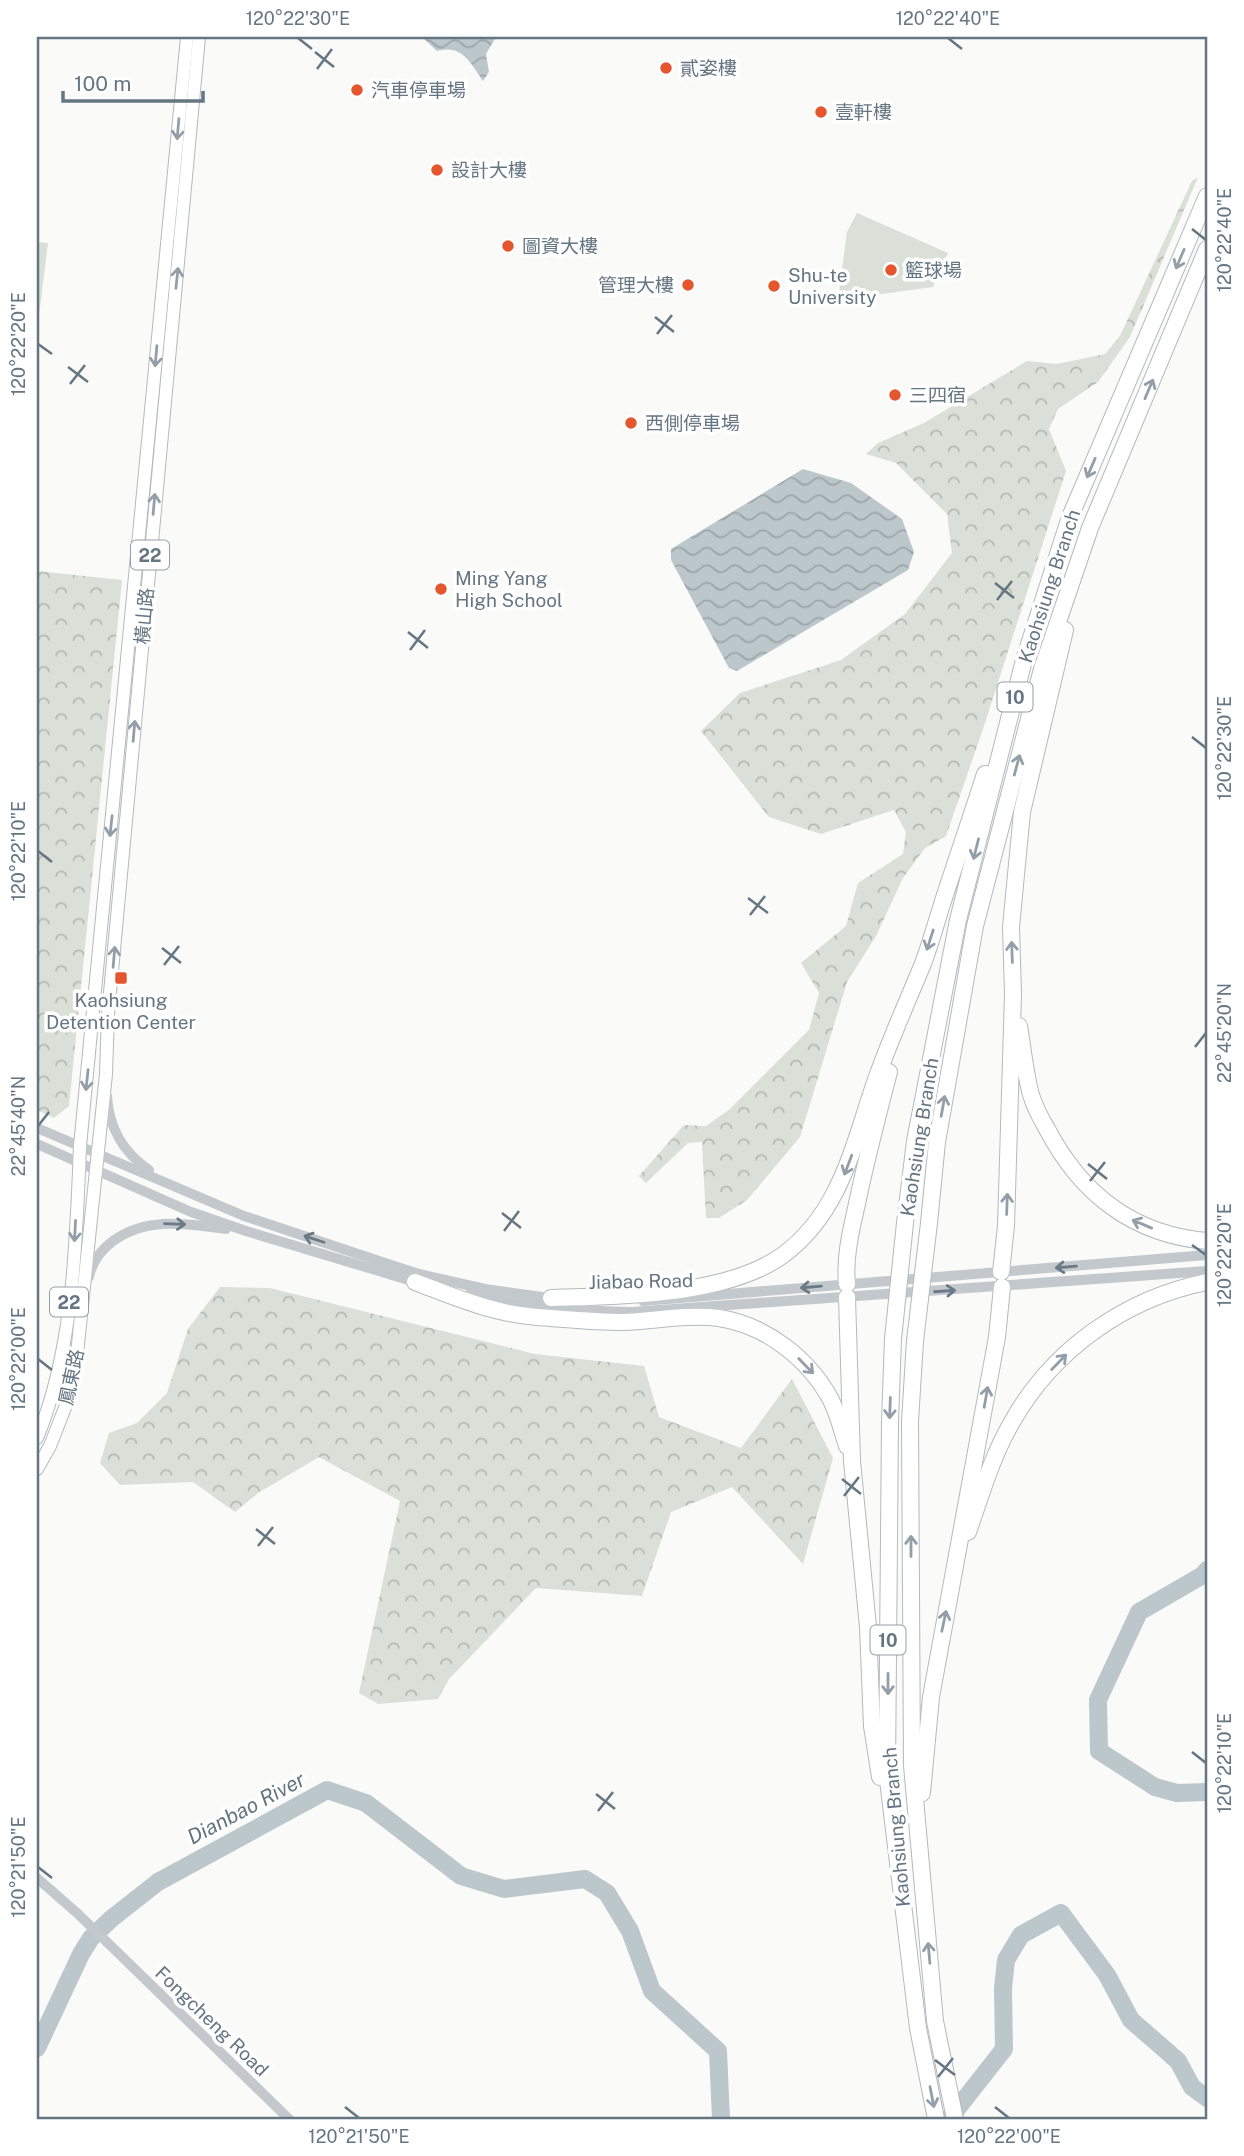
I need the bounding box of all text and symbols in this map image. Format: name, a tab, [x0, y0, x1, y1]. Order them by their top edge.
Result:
text: 120°22'30"E	[246, 8, 350, 29]
text: 120°22'40"E	[896, 8, 1000, 29]
place label: 貳姿樓	[680, 57, 737, 79]
scale bar	[63, 60, 203, 104]
marker: 貳姿樓	[658, 60, 674, 76]
text: 100 m	[74, 71, 131, 96]
place label: 汽車停車場	[371, 79, 466, 101]
marker: 汽車停車場	[349, 82, 365, 98]
place label: 壹軒樓	[835, 101, 892, 123]
marker: 壹軒樓	[813, 104, 829, 120]
one-way arrow	[171, 117, 184, 140]
place label: 設計大樓	[451, 159, 527, 181]
marker: 設計大樓	[429, 162, 445, 178]
text: 120°22'40"E	[1214, 188, 1235, 292]
place label: 圖資大樓	[522, 235, 598, 257]
marker: 圖資大樓	[500, 238, 516, 254]
one-way arrow	[1173, 247, 1186, 269]
place label: 籃球場	[905, 259, 962, 281]
marker: 籃球場	[883, 262, 899, 278]
place label: Shu-te University	[788, 264, 876, 308]
one-way arrow	[171, 267, 184, 289]
place label: 管理大樓	[598, 274, 674, 296]
marker: 管理大樓	[680, 277, 696, 293]
marker: Shu-te University	[766, 278, 782, 294]
text: 120°22'20"E	[8, 292, 29, 396]
one-way arrow	[149, 344, 162, 366]
one-way arrow	[1143, 378, 1156, 400]
place label: 三四宿	[909, 384, 966, 406]
marker: 三四宿	[887, 387, 903, 403]
place label: 西側停車場	[645, 412, 740, 434]
marker: 西側停車場	[623, 415, 639, 431]
one-way arrow	[1084, 457, 1097, 478]
one-way arrow	[148, 493, 161, 516]
street label: Kaohsiung Branch	[1014, 506, 1084, 666]
road number: 22	[131, 540, 169, 570]
place label: Ming Yang High School	[455, 567, 563, 611]
marker: Ming Yang High School	[433, 581, 449, 597]
street label: 橫山路	[131, 587, 157, 645]
road number: 10	[998, 682, 1032, 712]
text: 120°22'30"E	[1214, 696, 1235, 800]
one-way arrow	[128, 720, 141, 742]
one-way arrow	[1011, 754, 1024, 776]
text: 120°22'10"E	[8, 801, 29, 901]
one-way arrow	[105, 814, 118, 837]
one-way arrow	[969, 837, 982, 860]
one-way arrow	[923, 928, 936, 950]
one-way arrow	[1005, 941, 1018, 964]
one-way arrow	[107, 946, 120, 969]
marker: Kaohsiung Detention Center	[113, 970, 129, 986]
text: 22°45'20"N	[1214, 983, 1235, 1083]
place label: Kaohsiung Detention Center	[46, 989, 196, 1033]
street label: Kaohsiung Branch	[896, 1056, 942, 1218]
one-way arrow	[80, 1068, 93, 1091]
text: 22°45'40"N	[8, 1076, 29, 1176]
one-way arrow	[937, 1095, 950, 1118]
one-way arrow	[841, 1153, 853, 1175]
one-way arrow	[1000, 1193, 1014, 1216]
text: 120°22'20"E	[1214, 1203, 1235, 1307]
one-way arrow	[164, 1217, 187, 1231]
one-way arrow	[1131, 1217, 1153, 1230]
one-way arrow	[68, 1219, 81, 1242]
one-way arrow	[304, 1232, 326, 1244]
one-way arrow	[1055, 1261, 1078, 1274]
street label: Jiabao Road	[589, 1269, 693, 1293]
one-way arrow	[800, 1281, 823, 1294]
one-way arrow	[933, 1284, 956, 1297]
road number: 22	[50, 1288, 88, 1316]
text: 120°22'00"E	[8, 1307, 29, 1411]
street label: 鳳東路	[54, 1347, 88, 1407]
one-way arrow	[1050, 1353, 1067, 1371]
one-way arrow	[798, 1357, 815, 1374]
one-way arrow	[980, 1386, 993, 1409]
one-way arrow	[884, 1396, 897, 1419]
one-way arrow	[904, 1534, 918, 1557]
one-way arrow	[938, 1610, 952, 1633]
road number: 10	[870, 1625, 906, 1654]
one-way arrow	[881, 1672, 895, 1695]
text: 120°22'10"E	[1214, 1713, 1235, 1813]
street label: Kaohsiung Branch	[878, 1746, 914, 1908]
water label: Dianbao River	[183, 1766, 310, 1849]
text: 120°21'50"E	[8, 1816, 29, 1918]
one-way arrow	[922, 1942, 935, 1965]
street label: Fongcheng Road	[151, 1961, 273, 2081]
one-way arrow	[925, 2085, 939, 2108]
text: 120°21'50"E	[308, 2126, 410, 2147]
text: 120°22'00"E	[957, 2126, 1061, 2147]

